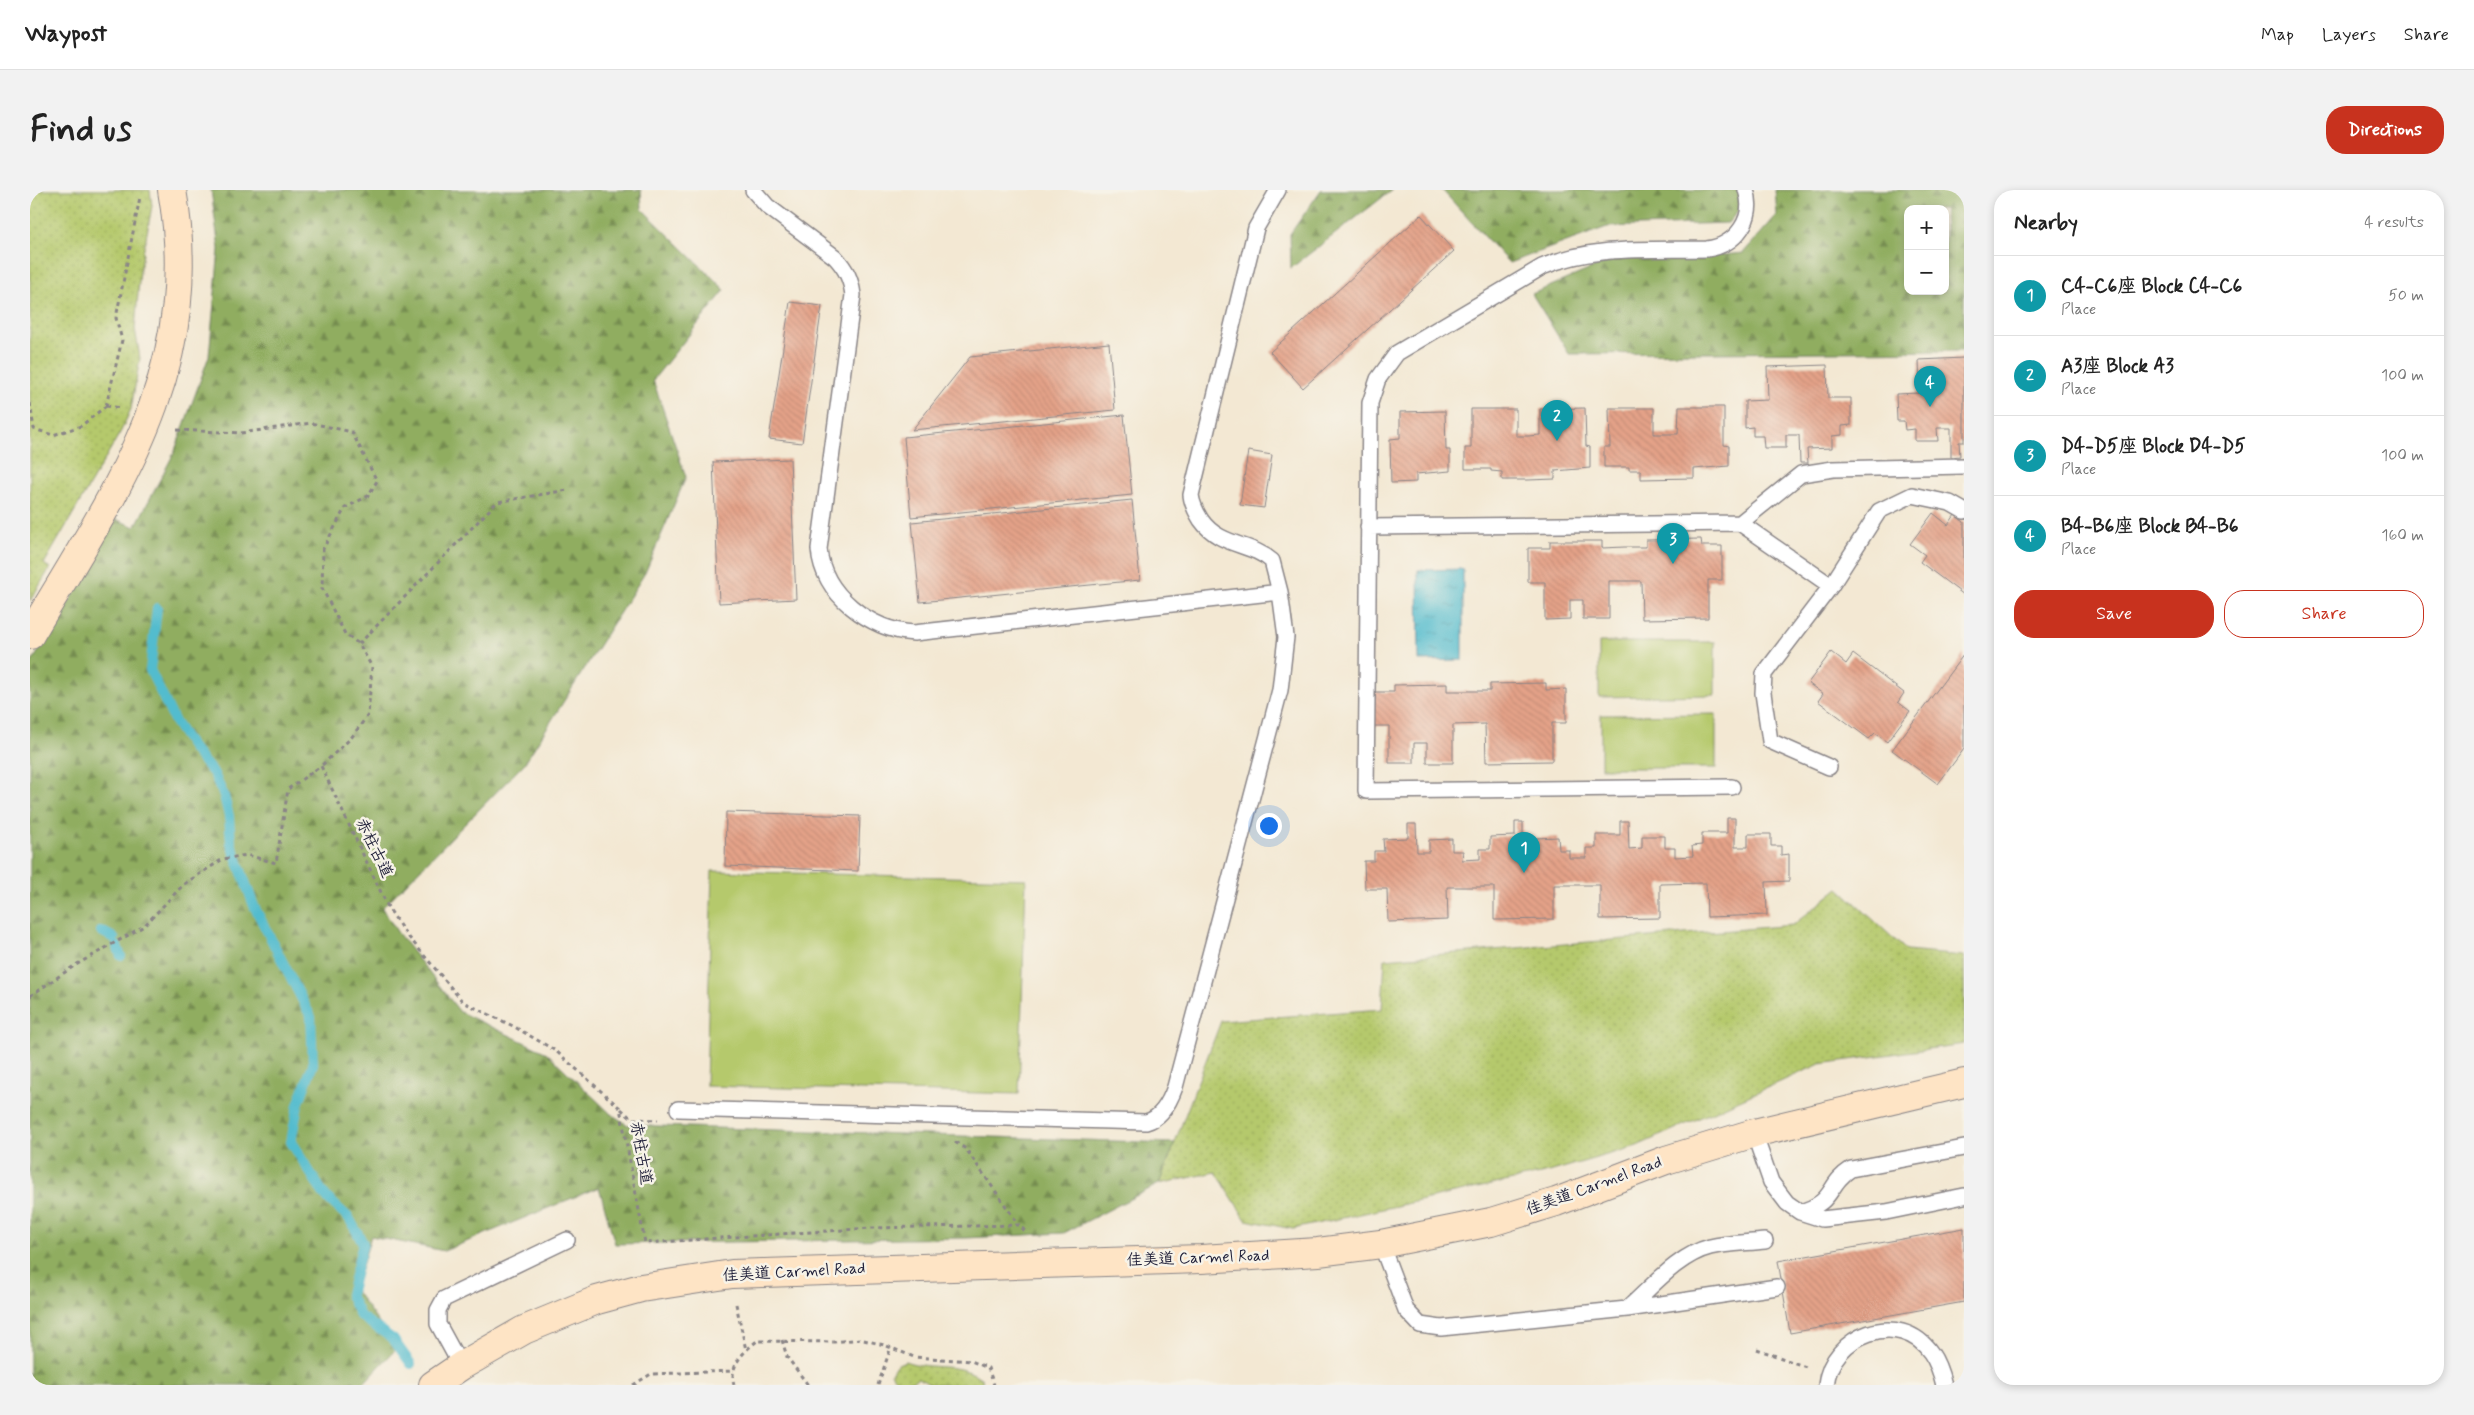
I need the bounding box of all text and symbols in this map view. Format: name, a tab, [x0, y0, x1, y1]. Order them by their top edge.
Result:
text: Waypost	[25, 19, 107, 50]
text: Map	[2261, 23, 2294, 47]
text: Layers	[2322, 23, 2376, 47]
text: Share	[2404, 23, 2449, 47]
button: Directions	[2326, 106, 2444, 154]
text: Find us	[30, 107, 132, 153]
map controls	[1904, 205, 1949, 295]
button: +	[1904, 205, 1949, 250]
text: Nearby	[2014, 209, 2078, 237]
text: 4 results	[2364, 212, 2424, 233]
button: −	[1904, 250, 1949, 295]
text: C4-C6座 Block C4-C6	[2061, 274, 2242, 299]
text: 1	[2026, 285, 2034, 306]
text: 50 m	[2388, 285, 2424, 306]
text: Place	[2061, 299, 2096, 320]
text: A3座 Block A3	[2061, 354, 2174, 379]
text: 2	[2026, 365, 2034, 386]
text: 100 m	[2381, 365, 2424, 386]
pin: 4	[1914, 366, 1946, 407]
text: Place	[2061, 379, 2096, 400]
pin: 2	[1541, 400, 1573, 441]
text: D4-D5座 Block D4-D5	[2061, 434, 2246, 459]
text: 3	[2026, 445, 2034, 466]
text: 100 m	[2381, 445, 2424, 466]
text: Place	[2061, 459, 2096, 480]
text: B4-B6座 Block B4-B6	[2061, 514, 2238, 539]
pin: 3	[1657, 523, 1689, 564]
text: 4	[2025, 525, 2035, 546]
text: 160 m	[2381, 525, 2424, 546]
text: Place	[2061, 539, 2096, 560]
button: Save	[2014, 590, 2214, 638]
button: Share	[2224, 590, 2424, 638]
your location	[1256, 813, 1282, 839]
street label: 赤柱古道	[351, 815, 397, 881]
pin: 1	[1508, 832, 1540, 873]
street label: 赤柱古道	[625, 1120, 657, 1186]
street label: 佳美道 Carmel Road	[1523, 1152, 1665, 1220]
street label: 佳美道 Carmel Road	[1126, 1245, 1270, 1271]
street label: 佳美道 Carmel Road	[722, 1258, 866, 1286]

